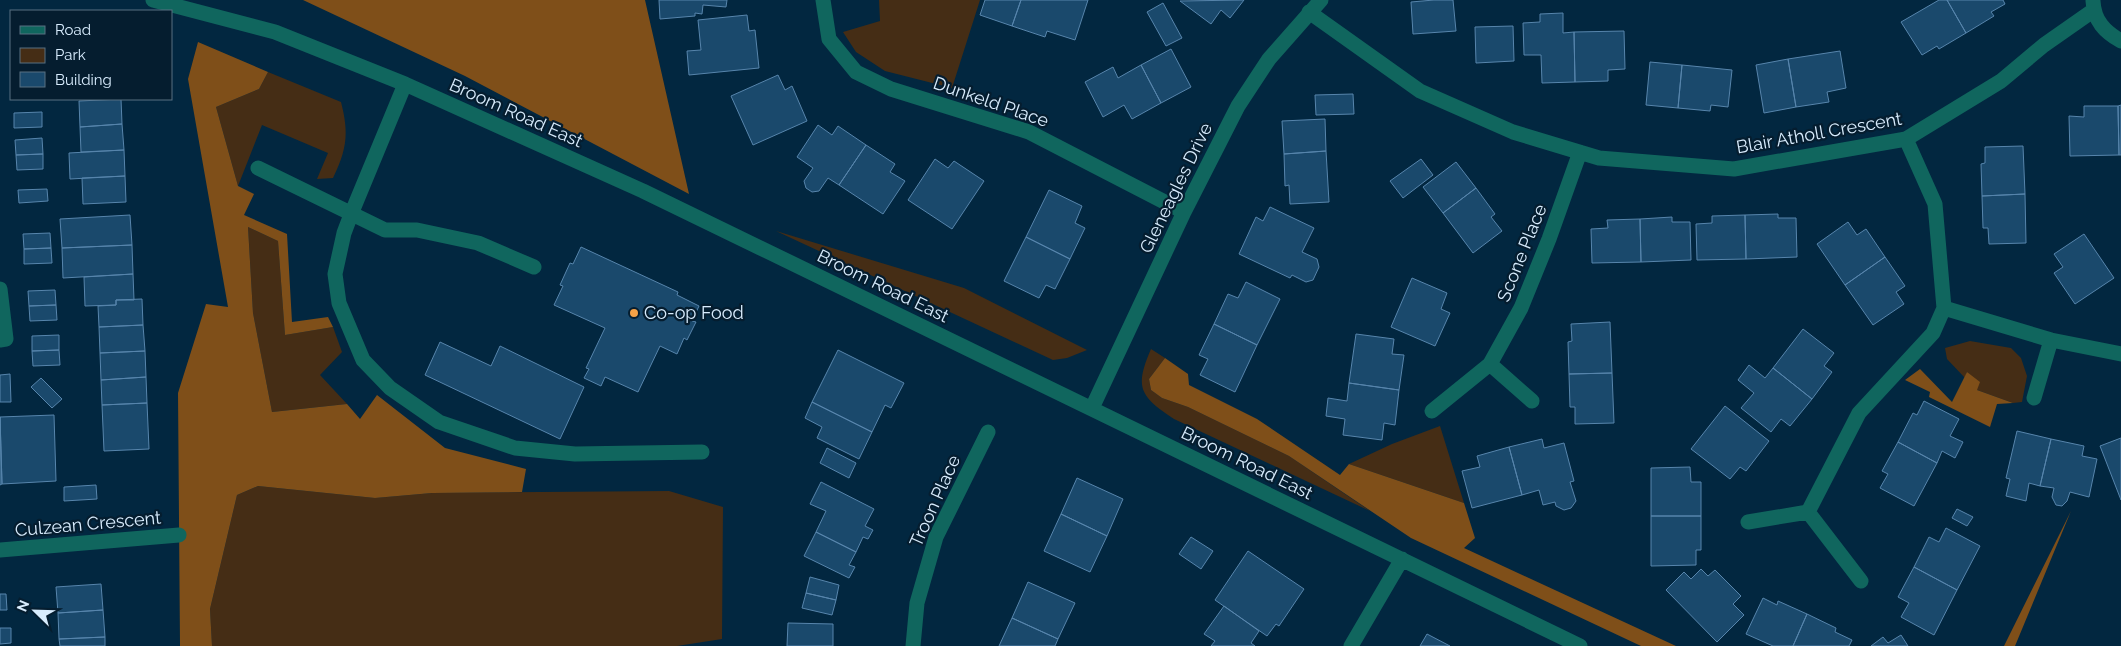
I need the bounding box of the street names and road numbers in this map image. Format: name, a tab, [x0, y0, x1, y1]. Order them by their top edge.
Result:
street label: Dunkeld Place	[931, 72, 1052, 131]
street label: Broom Road East	[446, 74, 586, 151]
street label: Blair Atholl Crescent	[1734, 108, 1903, 157]
street label: Gleneagles Drive	[1135, 119, 1216, 256]
street label: Scone Place	[1492, 201, 1551, 305]
street label: Broom Road East	[814, 245, 952, 327]
street label: Broom Road East	[1178, 422, 1316, 504]
street label: Troon Place	[905, 451, 964, 550]
street label: Culzean Crescent	[14, 507, 162, 540]

